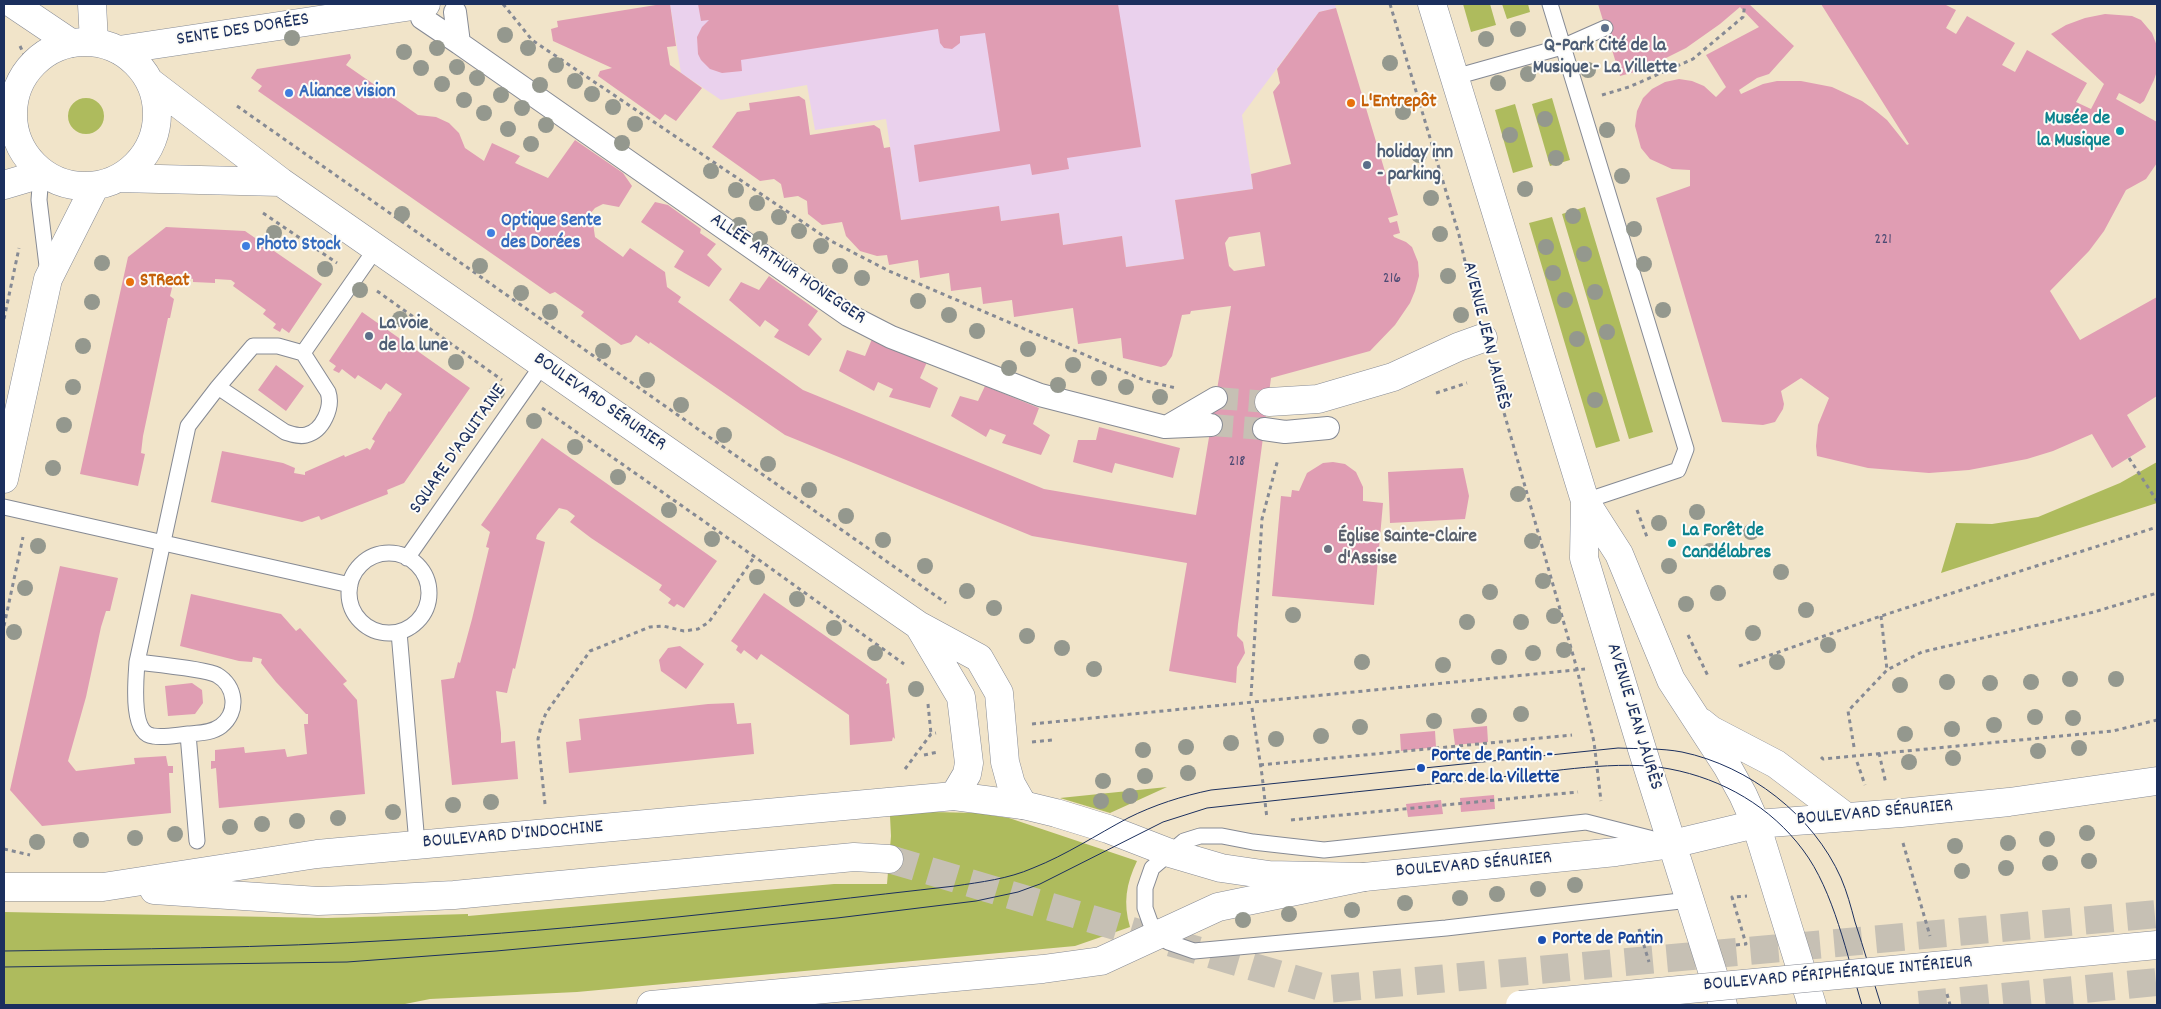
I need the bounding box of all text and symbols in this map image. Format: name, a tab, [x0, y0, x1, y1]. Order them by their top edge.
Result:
street label: SENTE DES DORÉES	[175, 9, 311, 53]
marker: Q-Park Cité de la Musique - La Villette	[1599, 22, 1611, 34]
place label: Q-Park Cité de la Musique - La Villette	[1533, 36, 1677, 80]
place label: Aliance vision	[299, 82, 396, 104]
marker: Aliance vision	[283, 87, 295, 99]
place label: L'Entrepôt	[1361, 92, 1437, 114]
marker: L'Entrepôt	[1345, 97, 1357, 109]
place label: Musée de la Musique	[2036, 109, 2110, 153]
marker: Musée de la Musique	[2114, 125, 2126, 137]
place label: holiday inn - parking	[1377, 143, 1453, 187]
marker: holiday inn - parking	[1361, 159, 1373, 171]
street label: ALLÉE ARTHUR HONEGGER	[705, 209, 869, 331]
place label: Optique Sente des Dorées	[501, 211, 601, 255]
marker: Optique Sente des Dorées	[485, 227, 497, 239]
house number: 221	[1874, 231, 1892, 251]
place label: Photo Stock	[256, 235, 341, 257]
marker: Photo Stock	[240, 240, 252, 252]
street label: AVENUE JEAN JAURÈS	[1456, 259, 1514, 413]
house number: 216	[1383, 270, 1401, 290]
place label: STReat	[140, 271, 190, 293]
marker: STReat	[124, 276, 136, 288]
place label: La voie de la lune	[379, 314, 448, 358]
marker: La voie de la lune	[363, 330, 375, 342]
street label: BOULEVARD SÉRURIER	[528, 349, 670, 457]
street label: SQUARE D'AQUITAINE	[406, 381, 512, 519]
house number: 218	[1229, 453, 1245, 473]
place label: La Forêt de Candélabres	[1682, 521, 1771, 565]
place label: Église Sainte-Claire d'Assise	[1338, 527, 1477, 571]
marker: La Forêt de Candélabres	[1666, 537, 1678, 549]
marker: Église Sainte-Claire d'Assise	[1322, 543, 1334, 555]
street label: AVENUE JEAN JAURÈS	[1600, 641, 1666, 793]
place label: Porte de Pantin - Parc de la Villette	[1431, 746, 1559, 790]
marker: Porte de Pantin - Parc de la Villette	[1415, 762, 1427, 774]
street label: BOULEVARD SÉRURIER	[1796, 796, 1954, 832]
street label: BOULEVARD D'INDOCHINE	[422, 817, 604, 855]
street label: BOULEVARD SÉRURIER	[1395, 848, 1553, 884]
place label: Porte de Pantin	[1552, 929, 1663, 951]
marker: Porte de Pantin	[1536, 934, 1548, 946]
street label: BOULEVARD PÉRIPHÉRIQUE INTÉRIEUR	[1703, 952, 1973, 998]

